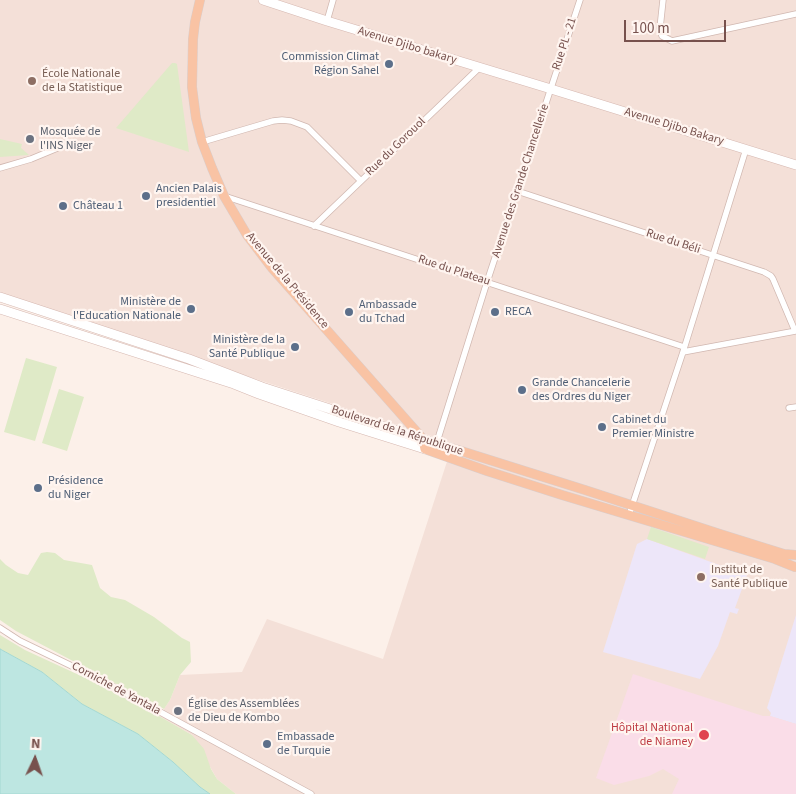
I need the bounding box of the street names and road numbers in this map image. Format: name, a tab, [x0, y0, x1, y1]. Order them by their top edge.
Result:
street label: Rue PL - 21	[550, 16, 580, 72]
street label: Avenue Djibo bakary	[356, 24, 458, 68]
street label: Avenue des Grande Chancellerie	[489, 102, 553, 260]
street label: Avenue Djibo Bakary	[623, 105, 725, 149]
street label: Rue du Gorouol	[363, 115, 429, 179]
street label: Rue du Béli	[644, 226, 702, 258]
street label: Avenue de la Présidence	[243, 230, 331, 332]
street label: Rue du Plateau	[416, 253, 492, 289]
street label: Boulevard de la République	[329, 403, 465, 459]
street label: Corniche de Yantala	[69, 659, 163, 719]

